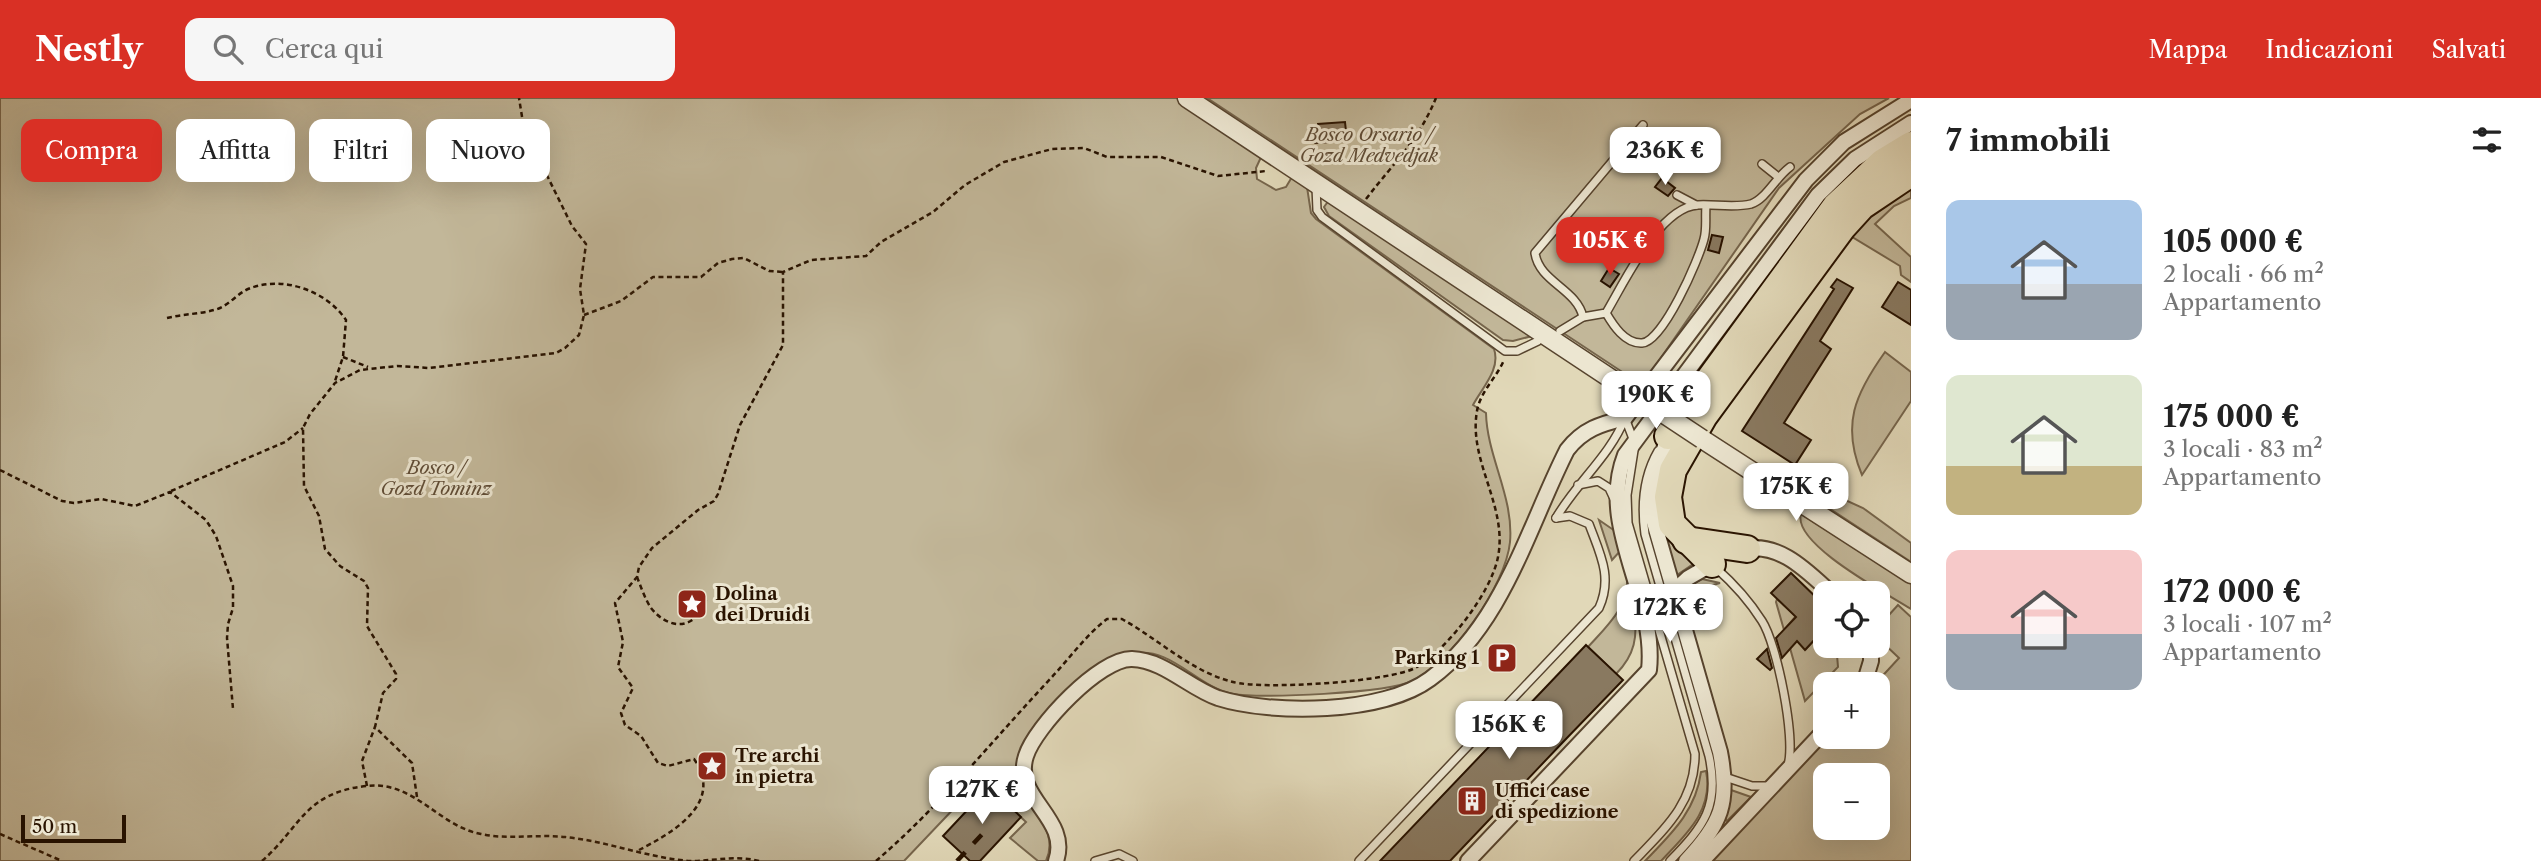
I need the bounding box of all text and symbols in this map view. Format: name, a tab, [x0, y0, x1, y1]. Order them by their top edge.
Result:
search box	[185, 18, 675, 81]
text: Nestly	[35, 29, 143, 70]
icon: search	[209, 30, 247, 68]
text: Cerca qui	[265, 33, 384, 65]
text: Mappa	[2148, 35, 2227, 64]
text: Indicazioni	[2265, 35, 2393, 64]
text: Salvati	[2431, 35, 2506, 64]
chip: Compra	[21, 119, 162, 182]
chip: Affitta	[176, 119, 295, 182]
chip: Filtri	[309, 119, 412, 182]
chip: Nuovo	[426, 119, 550, 182]
icon: filters	[2468, 121, 2506, 159]
text: 7 immobili	[1946, 122, 2110, 159]
park label: Bosco Orsario / Gozd Medvedjak	[1300, 124, 1439, 167]
pin: 236K €	[1608, 127, 1722, 187]
text: 236K €	[1626, 136, 1704, 164]
pin: 105K €	[1553, 218, 1667, 277]
text: 105 000 €	[2163, 223, 2303, 260]
text: 105K €	[1572, 226, 1648, 254]
icon: home	[2002, 228, 2086, 312]
text: 2 locali · 66 m²	[2163, 260, 2324, 288]
text: Appartamento	[2163, 288, 2321, 316]
pin: 190K €	[1599, 372, 1713, 431]
text: 190K €	[1618, 380, 1694, 408]
text: 175 000 €	[2163, 398, 2300, 435]
icon: home	[2002, 403, 2086, 487]
text: 3 locali · 83 m²	[2163, 435, 2323, 463]
park label: Bosco / Gozd Tominz	[380, 457, 493, 500]
text: Appartamento	[2163, 463, 2321, 491]
pin: 175K €	[1739, 464, 1853, 523]
text: 175K €	[1759, 472, 1833, 500]
text: 172 000 €	[2163, 573, 2301, 610]
icon: home	[2002, 578, 2086, 662]
map controls	[1813, 581, 1890, 840]
button: locate	[1813, 581, 1890, 658]
place label: Dolina dei Druidi	[715, 583, 810, 626]
pin: 172K €	[1613, 584, 1727, 644]
place icon: Dolina dei Druidi	[675, 587, 709, 621]
text: 172K €	[1633, 593, 1707, 621]
text: 3 locali · 107 m²	[2163, 610, 2332, 638]
text: Appartamento	[2163, 638, 2321, 666]
parking icon: Parking 1	[1485, 641, 1519, 675]
place label: Parking 1	[1394, 647, 1479, 669]
button: +	[1813, 672, 1890, 749]
pin: 156K €	[1452, 702, 1566, 761]
text: 156K €	[1471, 710, 1547, 738]
place label: Tre archi in pietra	[735, 745, 820, 788]
place icon: Tre archi in pietra	[695, 749, 729, 783]
button: −	[1813, 763, 1890, 840]
pin: 127K €	[925, 766, 1039, 826]
text: 127K €	[945, 775, 1019, 803]
place label: Uffici case di spedizione	[1495, 780, 1619, 823]
building icon: Uffici case di spedizione	[1455, 784, 1489, 818]
scale bar	[21, 812, 126, 844]
text: 50 m	[32, 815, 77, 838]

